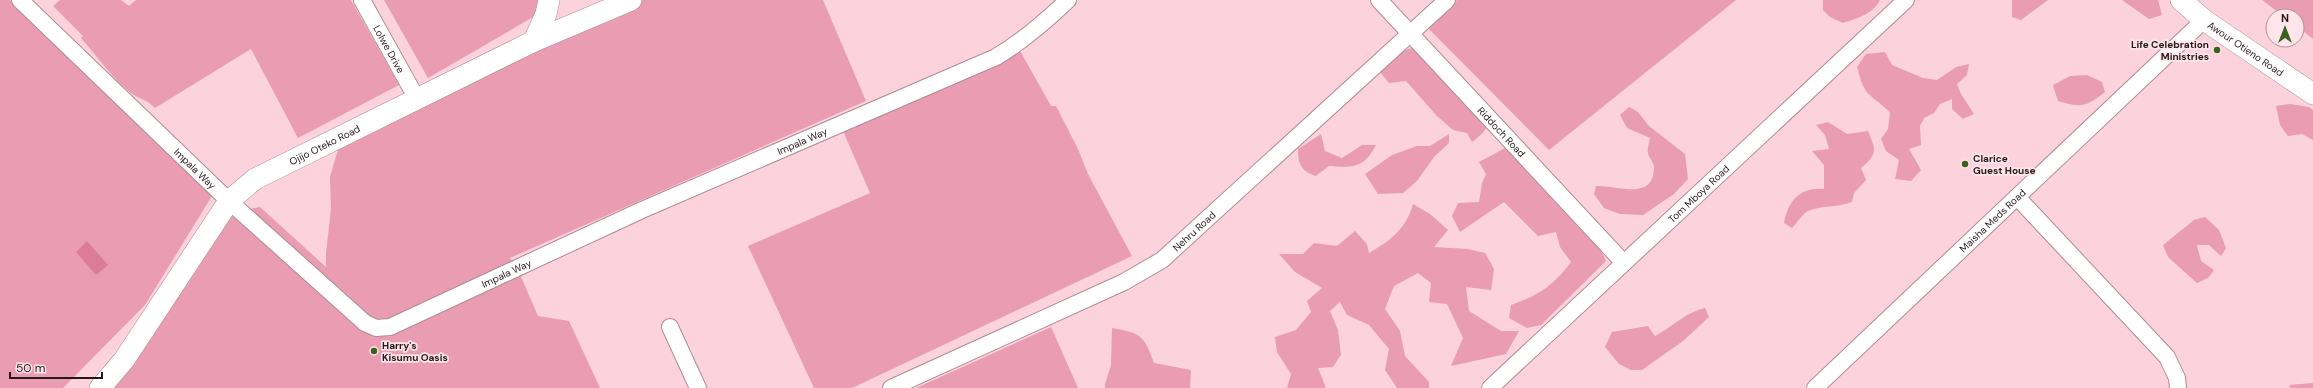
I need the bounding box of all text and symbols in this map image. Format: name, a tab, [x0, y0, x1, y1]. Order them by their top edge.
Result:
north arrow	[2265, 8, 2305, 48]
text: N	[2281, 11, 2289, 25]
street label: Awour Otieno Road	[2205, 18, 2286, 79]
street label: Lolwe Drive	[370, 23, 407, 76]
place label: Life Celebration Ministries	[2131, 38, 2209, 63]
marker: Life Celebration Ministries	[2212, 45, 2222, 55]
street label: Riddoch Road	[1475, 104, 1528, 160]
street label: Ojijo Oteko Road	[287, 122, 362, 168]
street label: Impala Way	[775, 125, 830, 158]
street label: Impala Way	[171, 146, 219, 192]
place label: Clarice Guest House	[1973, 152, 2036, 177]
marker: Clarice Guest House	[1960, 159, 1970, 169]
street label: Tom Mboya Road	[1665, 162, 1732, 226]
street label: Maisha Meds Road	[1957, 186, 2029, 255]
street label: Nehru Road	[1170, 208, 1218, 254]
street label: Impala Way	[480, 256, 534, 291]
place label: Harry's Kisumu Oasis	[382, 339, 448, 364]
marker: Harry's Kisumu Oasis	[369, 346, 379, 356]
scale bar	[10, 354, 102, 380]
text: 50 m	[16, 360, 45, 376]

